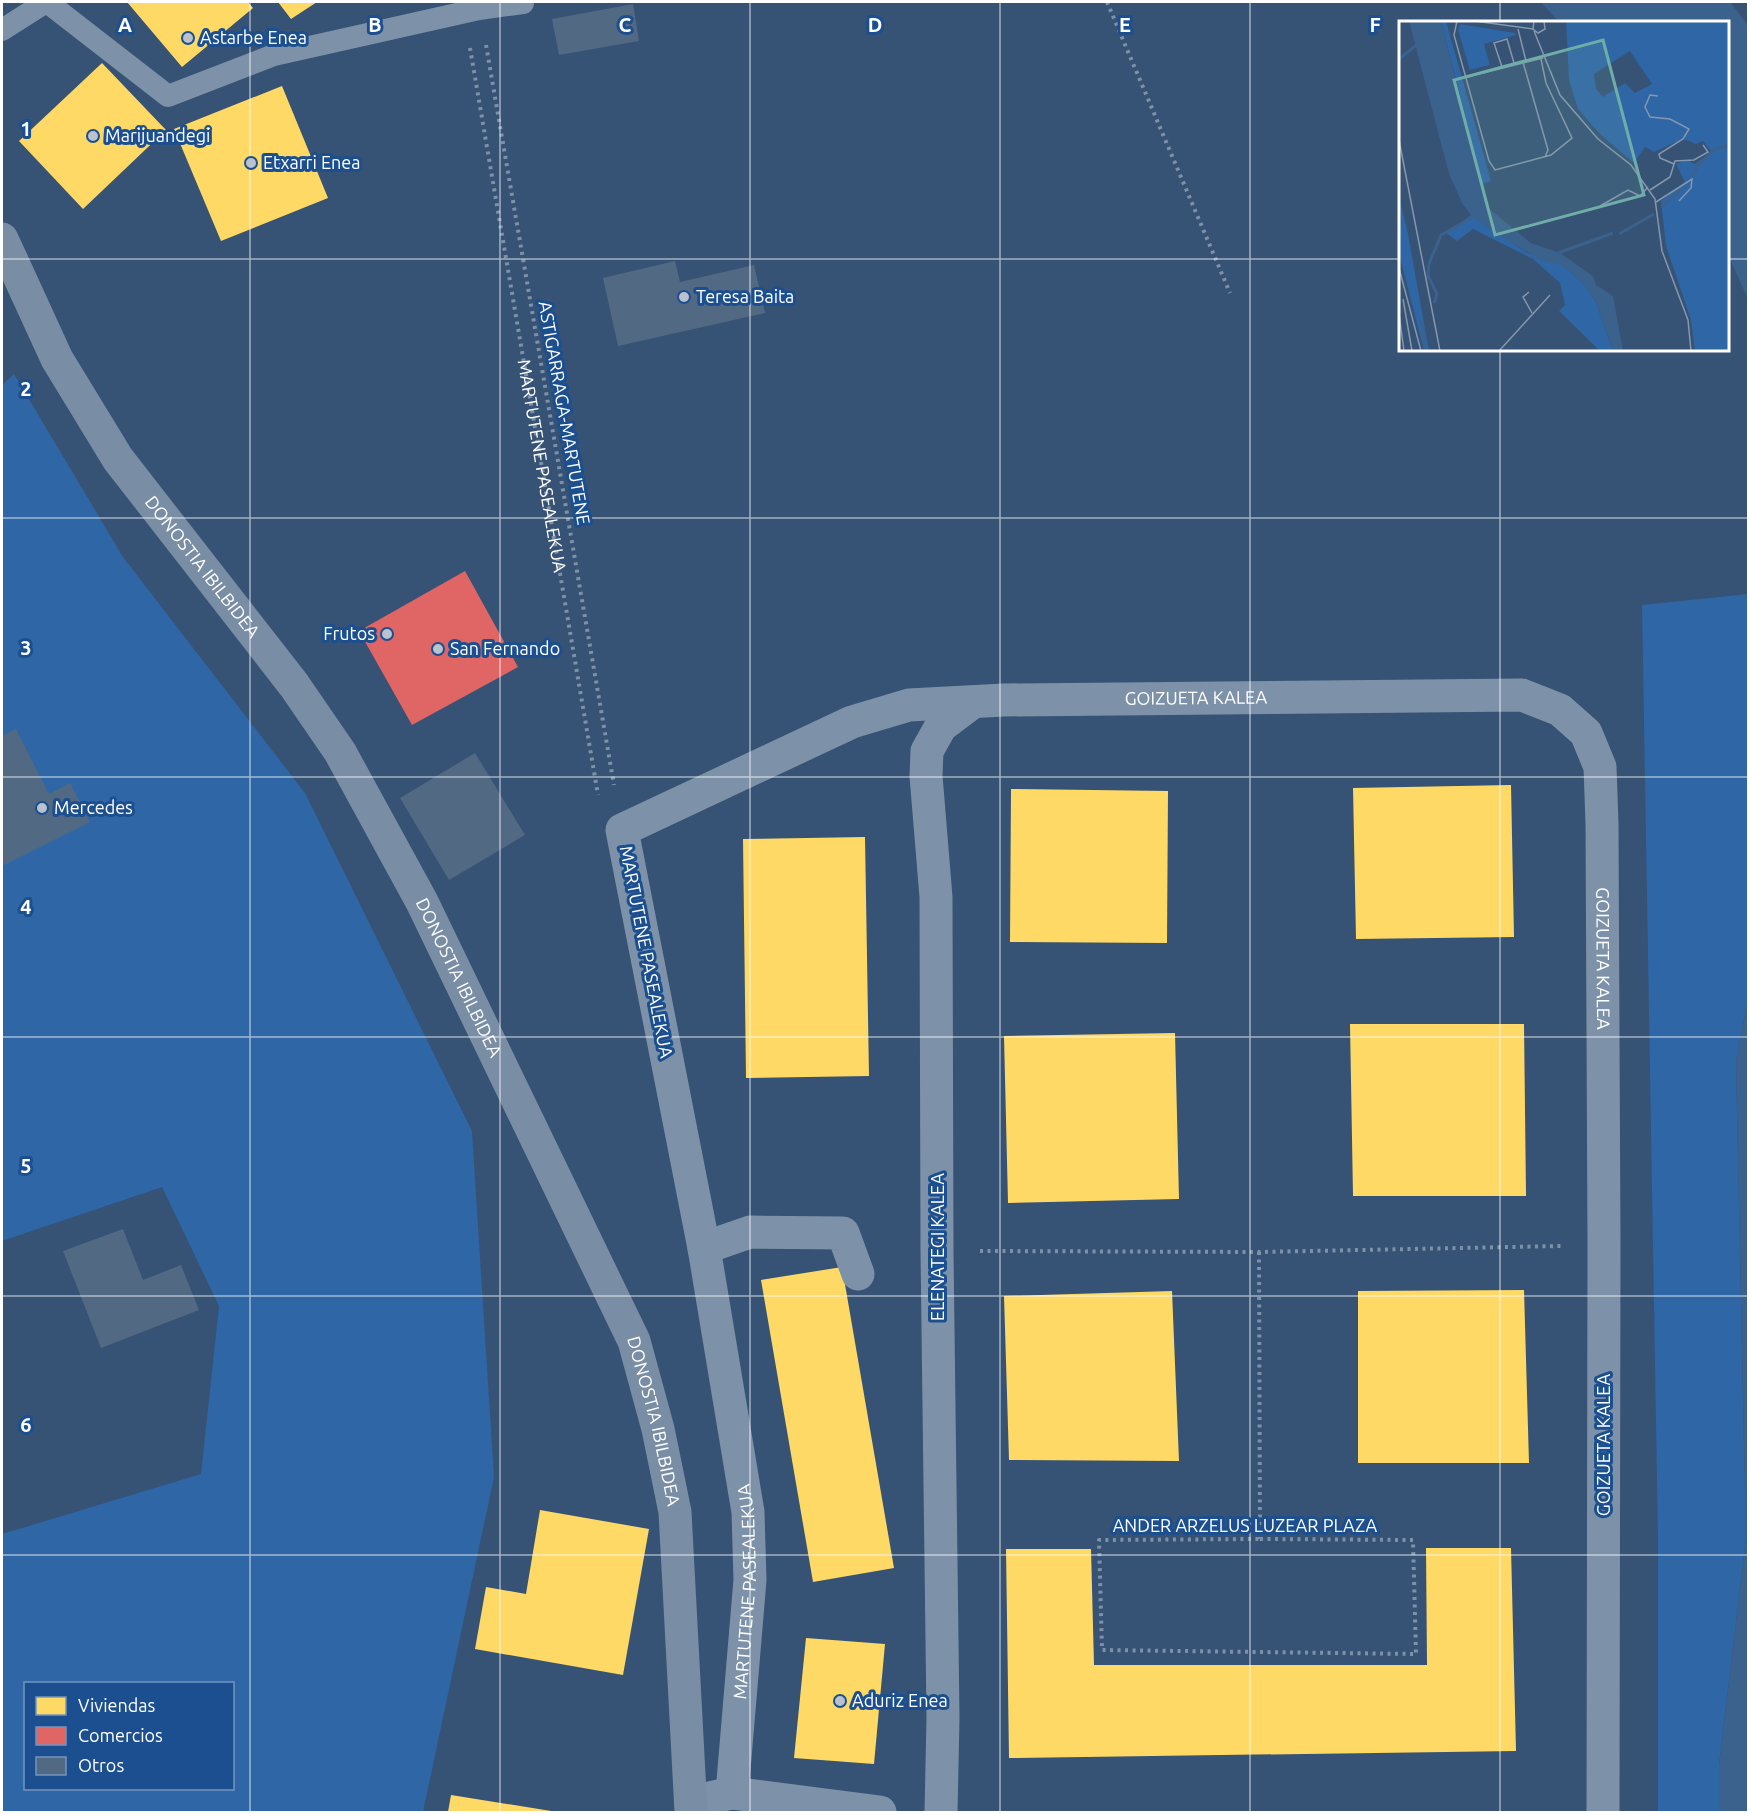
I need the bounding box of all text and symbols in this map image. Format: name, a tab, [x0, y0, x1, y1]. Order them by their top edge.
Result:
text: A	[118, 13, 132, 36]
text: B	[368, 13, 382, 36]
text: C	[619, 13, 632, 36]
text: D	[868, 13, 882, 36]
text: E	[1119, 13, 1131, 36]
text: F	[1369, 13, 1381, 36]
inset map	[1399, 21, 1729, 351]
place label: Astarbe Enea	[200, 27, 307, 47]
marker: Astarbe Enea	[181, 31, 195, 45]
text: 1	[20, 117, 32, 140]
place label: Marijuandegi	[105, 125, 210, 145]
marker: Marijuandegi	[86, 129, 100, 143]
place label: Etxarri Enea	[263, 152, 360, 172]
marker: Etxarri Enea	[244, 156, 258, 170]
place label: Teresa Baita	[696, 286, 794, 306]
marker: Teresa Baita	[677, 290, 691, 304]
street label: ASTIGARRAGA-MARTUTENE	[535, 299, 595, 526]
street label: MARTUTENE PASEALEKUA	[515, 358, 571, 574]
text: 2	[20, 377, 32, 400]
street label: DONOSTIA IBILBIDEA	[142, 492, 264, 641]
place label: Frutos	[323, 623, 375, 643]
marker: Frutos	[380, 627, 394, 641]
text: 3	[20, 636, 32, 659]
place label: San Fernando	[450, 638, 560, 658]
marker: San Fernando	[431, 642, 445, 656]
street label: GOIZUETA KALEA	[1125, 686, 1268, 708]
place label: Mercedes	[54, 797, 133, 817]
marker: Mercedes	[35, 801, 49, 815]
street label: MARTUTENE PASEALEKUA	[617, 844, 677, 1060]
street label: GOIZUETA KALEA	[1593, 887, 1614, 1030]
text: 4	[20, 895, 32, 918]
street label: DONOSTIA IBILBIDEA	[413, 895, 506, 1060]
text: 5	[20, 1154, 32, 1177]
street label: ELENATEGI KALEA	[927, 1173, 947, 1321]
street label: DONOSTIA IBILBIDEA	[624, 1334, 685, 1508]
street label: GOIZUETA KALEA	[1593, 1373, 1613, 1516]
text: 6	[20, 1413, 32, 1436]
street label: MARTUTENE PASEALEKUA	[729, 1482, 759, 1700]
street label: ANDER ARZELUS LUZEAR PLAZA	[1113, 1515, 1378, 1535]
legend	[24, 1682, 234, 1790]
place label: Aduriz Enea	[852, 1690, 948, 1710]
marker: Aduriz Enea	[833, 1694, 847, 1708]
text: Viviendas	[78, 1695, 155, 1715]
text: Comercios	[78, 1725, 163, 1745]
text: Otros	[78, 1755, 124, 1775]

